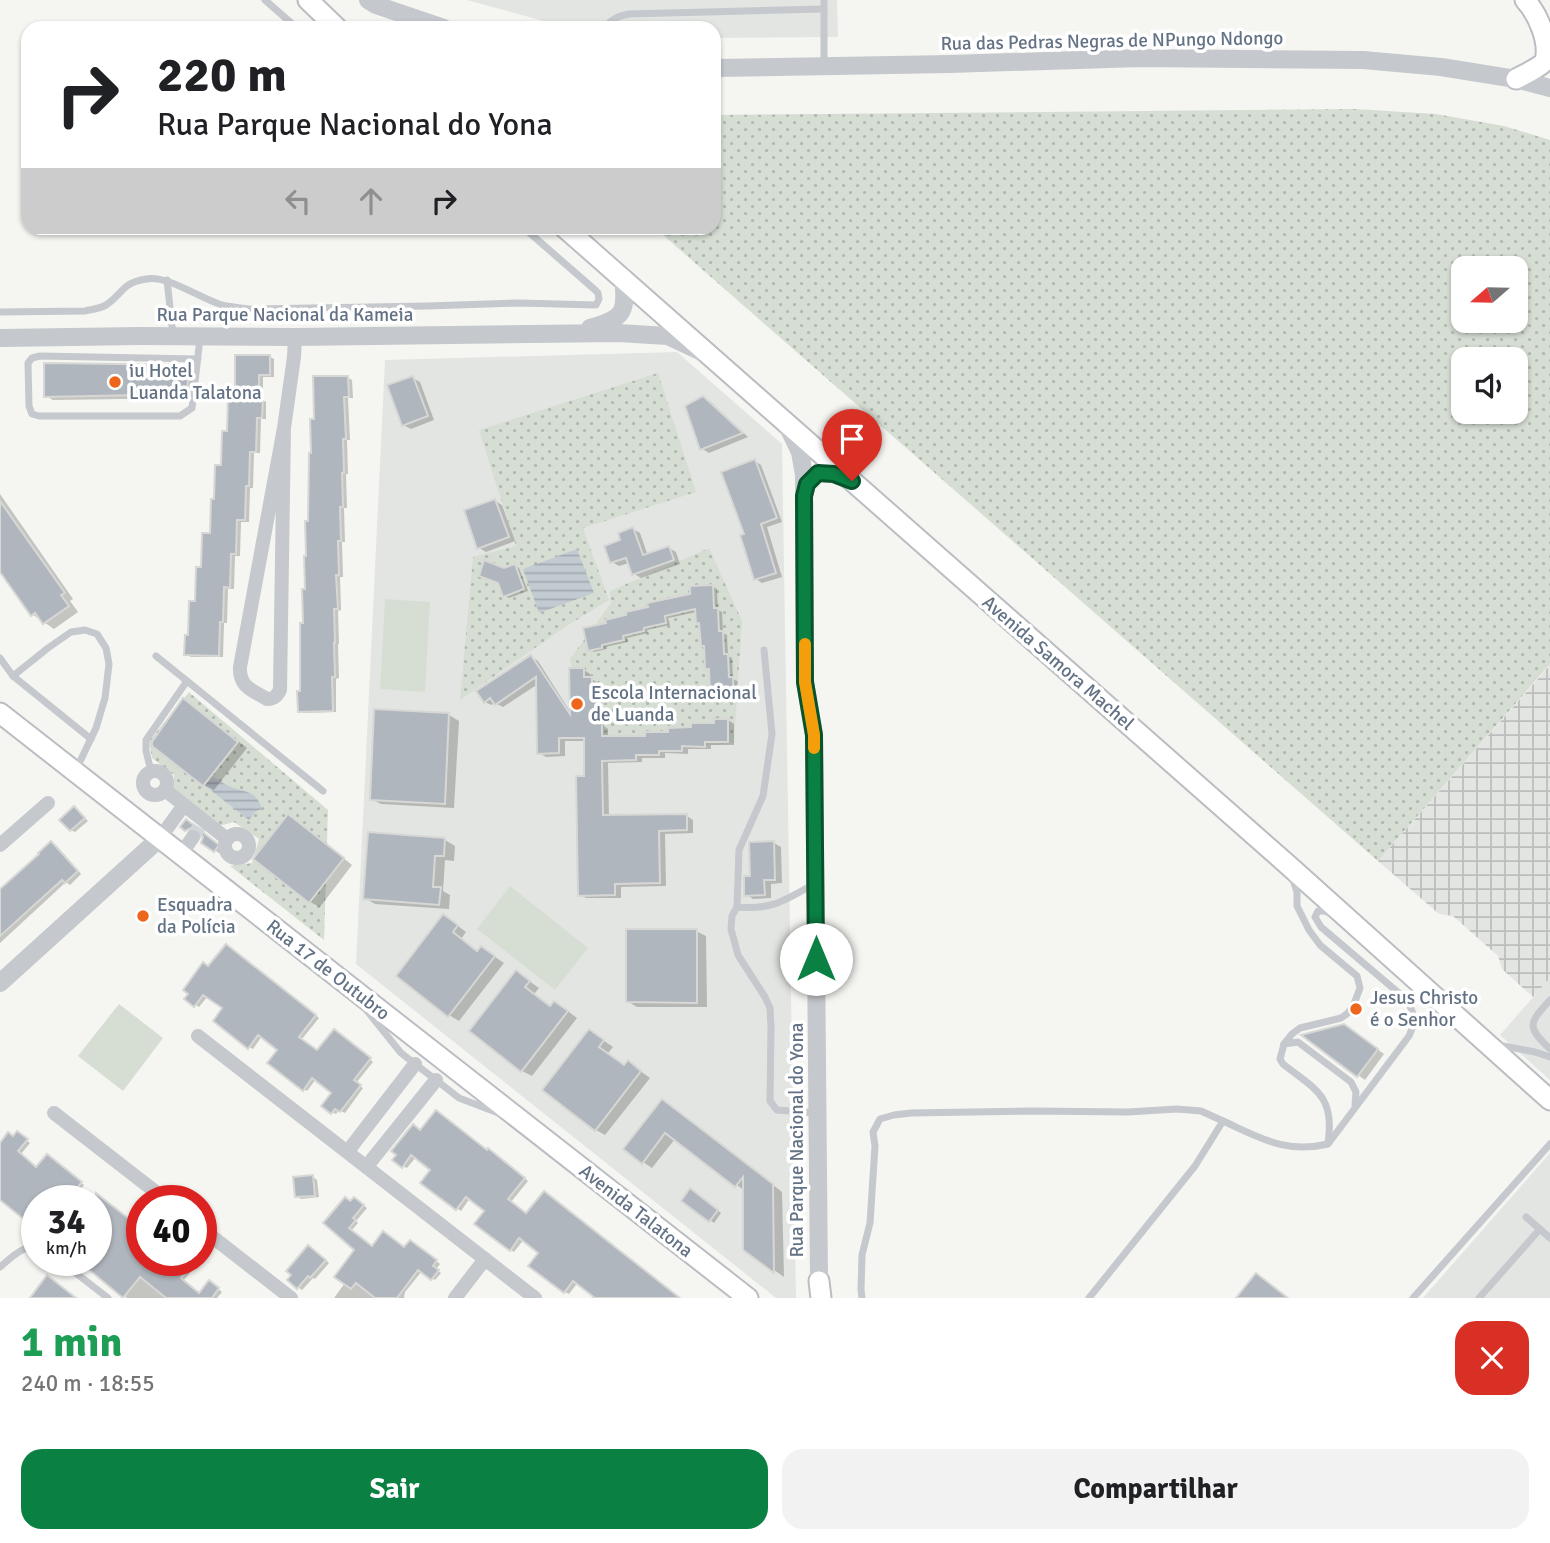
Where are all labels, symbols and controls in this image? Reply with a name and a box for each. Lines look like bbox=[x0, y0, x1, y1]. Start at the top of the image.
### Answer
street label: Rua das Pedras Negras de NPungo Ndongo bbox=[940, 26, 1284, 56]
text: 220 m bbox=[157, 45, 287, 105]
icon: right bbox=[42, 49, 133, 140]
text: Rua Parque Nacional do Yona bbox=[157, 105, 553, 144]
icon: left bbox=[279, 182, 317, 220]
icon: ahead bbox=[352, 182, 390, 220]
icon: right bbox=[425, 182, 463, 220]
north arrow bbox=[1451, 256, 1528, 332]
map controls bbox=[1451, 256, 1528, 424]
street label: Rua Parque Nacional da Kameia bbox=[157, 303, 413, 327]
button: sound bbox=[1451, 347, 1528, 424]
place label: iu Hotel Luanda Talatona bbox=[129, 359, 262, 405]
marker: iu Hotel Luanda Talatona bbox=[107, 374, 123, 390]
pin bbox=[822, 409, 882, 481]
icon: arrive bbox=[833, 420, 871, 458]
street label: Avenida Samora Machel bbox=[977, 590, 1139, 736]
place label: Escola Internacional de Luanda bbox=[591, 681, 757, 727]
marker: Escola Internacional de Luanda bbox=[569, 696, 585, 712]
place label: Esquadra da Polícia bbox=[157, 893, 236, 939]
marker: Esquadra da Polícia bbox=[135, 908, 151, 924]
street label: Rua 17 de Outubro bbox=[261, 914, 395, 1026]
position arrow bbox=[779, 922, 853, 996]
place label: Jesus Christo é o Senhor bbox=[1370, 986, 1478, 1032]
marker: Jesus Christo é o Senhor bbox=[1348, 1001, 1364, 1017]
street label: Rua Parque Nacional do Yona bbox=[785, 1023, 809, 1257]
street label: Avenida Talatona bbox=[574, 1159, 698, 1263]
speed limit sign: 40 bbox=[126, 1185, 217, 1276]
text: 34 bbox=[48, 1200, 85, 1243]
text: km/h bbox=[46, 1237, 87, 1259]
text: 1 min bbox=[21, 1317, 122, 1368]
button: close bbox=[1455, 1321, 1529, 1395]
text: 240 m · 18:55 bbox=[21, 1369, 155, 1398]
button: Sair bbox=[21, 1449, 768, 1529]
button: Compartilhar bbox=[782, 1449, 1529, 1529]

